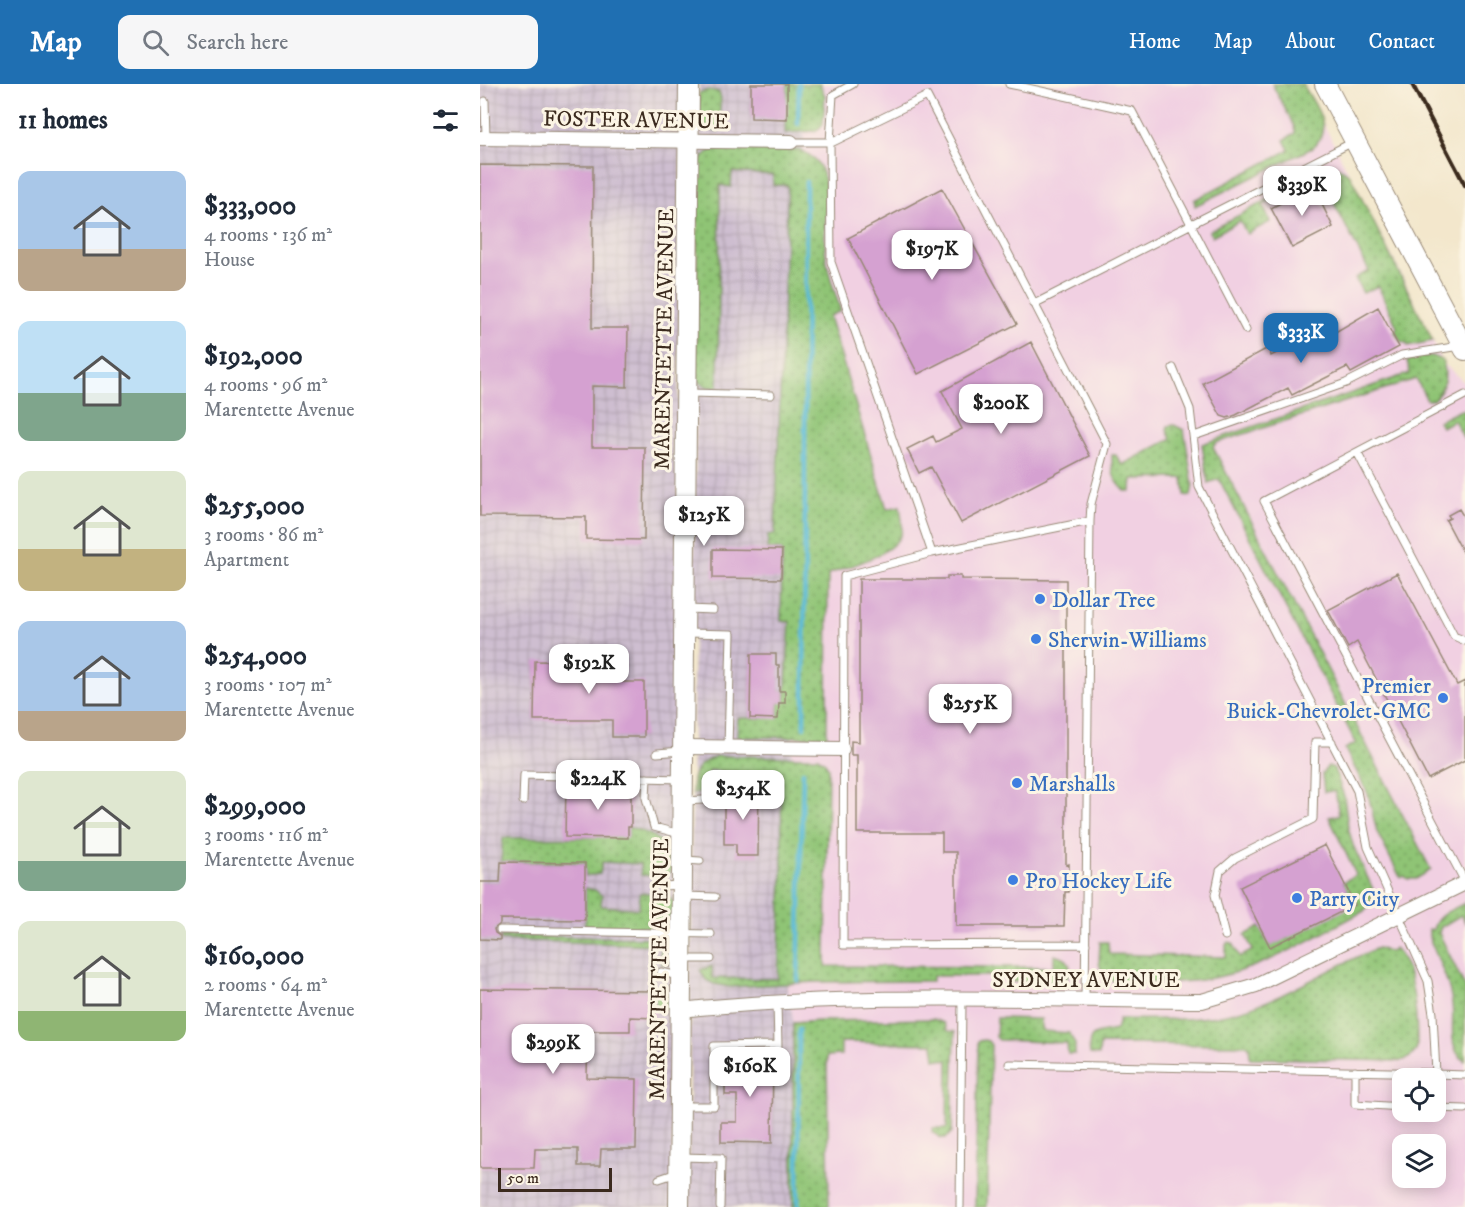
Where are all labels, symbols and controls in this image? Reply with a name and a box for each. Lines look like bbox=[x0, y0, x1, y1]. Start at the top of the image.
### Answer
search box bbox=[118, 15, 538, 69]
text: Map bbox=[30, 25, 82, 60]
icon: search bbox=[139, 26, 172, 59]
text: Search here bbox=[187, 29, 288, 56]
text: Home bbox=[1129, 29, 1181, 55]
text: Map bbox=[1214, 29, 1252, 55]
text: About bbox=[1285, 29, 1336, 55]
text: Contact bbox=[1369, 29, 1435, 55]
text: 11 homes bbox=[18, 104, 108, 137]
icon: filters bbox=[429, 104, 462, 137]
street label: FOSTER AVENUE bbox=[543, 105, 729, 136]
pin: $339K bbox=[1260, 166, 1344, 217]
text: $339K bbox=[1277, 173, 1327, 198]
text: $333,000 bbox=[204, 190, 296, 223]
icon: home bbox=[66, 195, 138, 267]
street label: MARENTETTE AVENUE bbox=[649, 208, 680, 470]
text: 4 rooms · 136 m² bbox=[204, 223, 332, 248]
pin: $197K bbox=[890, 230, 974, 281]
text: $197K bbox=[906, 237, 958, 262]
text: House bbox=[204, 248, 255, 273]
pin: $333K bbox=[1259, 313, 1343, 364]
text: $333K bbox=[1277, 320, 1325, 345]
text: $192,000 bbox=[204, 340, 303, 373]
icon: home bbox=[66, 345, 138, 417]
text: 4 rooms · 96 m² bbox=[204, 373, 327, 398]
pin: $200K bbox=[959, 384, 1043, 435]
text: $200K bbox=[973, 391, 1029, 416]
text: Marentette Avenue bbox=[204, 398, 355, 423]
text: $255,000 bbox=[204, 490, 305, 523]
icon: home bbox=[66, 495, 138, 567]
pin: $125K bbox=[662, 496, 746, 547]
text: $125K bbox=[678, 503, 730, 528]
text: 3 rooms · 86 m² bbox=[204, 523, 323, 548]
text: Apartment bbox=[204, 548, 289, 573]
place label: Dollar Tree bbox=[1052, 587, 1155, 614]
marker: Dollar Tree bbox=[1033, 592, 1047, 606]
place label: Sherwin-Williams bbox=[1048, 627, 1207, 654]
marker: Sherwin-Williams bbox=[1029, 632, 1043, 646]
text: $254,000 bbox=[204, 640, 307, 673]
pin: $192K bbox=[547, 644, 631, 695]
icon: home bbox=[66, 645, 138, 717]
text: $192K bbox=[563, 651, 615, 676]
text: 3 rooms · 107 m² bbox=[204, 673, 332, 698]
place label: Premier Buick-Chevrolet-GMC bbox=[1226, 673, 1432, 725]
pin: $255K bbox=[928, 684, 1012, 735]
text: $255K bbox=[943, 691, 997, 716]
marker: Premier Buick-Chevrolet-GMC bbox=[1436, 691, 1450, 705]
text: Marentette Avenue bbox=[204, 698, 355, 723]
pin: $224K bbox=[556, 760, 640, 811]
text: $224K bbox=[570, 767, 626, 792]
pin: $254K bbox=[701, 770, 785, 821]
place label: Marshalls bbox=[1029, 771, 1115, 798]
marker: Marshalls bbox=[1010, 776, 1024, 790]
text: $254K bbox=[715, 777, 771, 802]
text: $299,000 bbox=[204, 790, 306, 823]
icon: home bbox=[66, 795, 138, 867]
text: 3 rooms · 116 m² bbox=[204, 823, 328, 848]
street label: MARENTETTE AVENUE bbox=[644, 838, 675, 1100]
text: Marentette Avenue bbox=[204, 848, 355, 873]
place label: Pro Hockey Life bbox=[1025, 868, 1172, 895]
marker: Pro Hockey Life bbox=[1006, 873, 1020, 887]
place label: Party City bbox=[1309, 886, 1400, 913]
marker: Party City bbox=[1290, 891, 1304, 905]
text: $160,000 bbox=[204, 940, 304, 973]
icon: home bbox=[66, 945, 138, 1017]
street label: SYDNEY AVENUE bbox=[992, 967, 1180, 994]
text: 2 rooms · 64 m² bbox=[204, 973, 327, 998]
text: Marentette Avenue bbox=[204, 998, 355, 1023]
pin: $299K bbox=[511, 1024, 595, 1075]
text: $299K bbox=[526, 1031, 580, 1056]
pin: $160K bbox=[708, 1047, 792, 1098]
text: $160K bbox=[723, 1054, 777, 1079]
map controls bbox=[1392, 1068, 1446, 1188]
button: locate bbox=[1392, 1068, 1446, 1122]
button: layers bbox=[1392, 1134, 1446, 1188]
scale bar bbox=[498, 1165, 612, 1192]
text: 50 m bbox=[507, 1168, 539, 1188]

